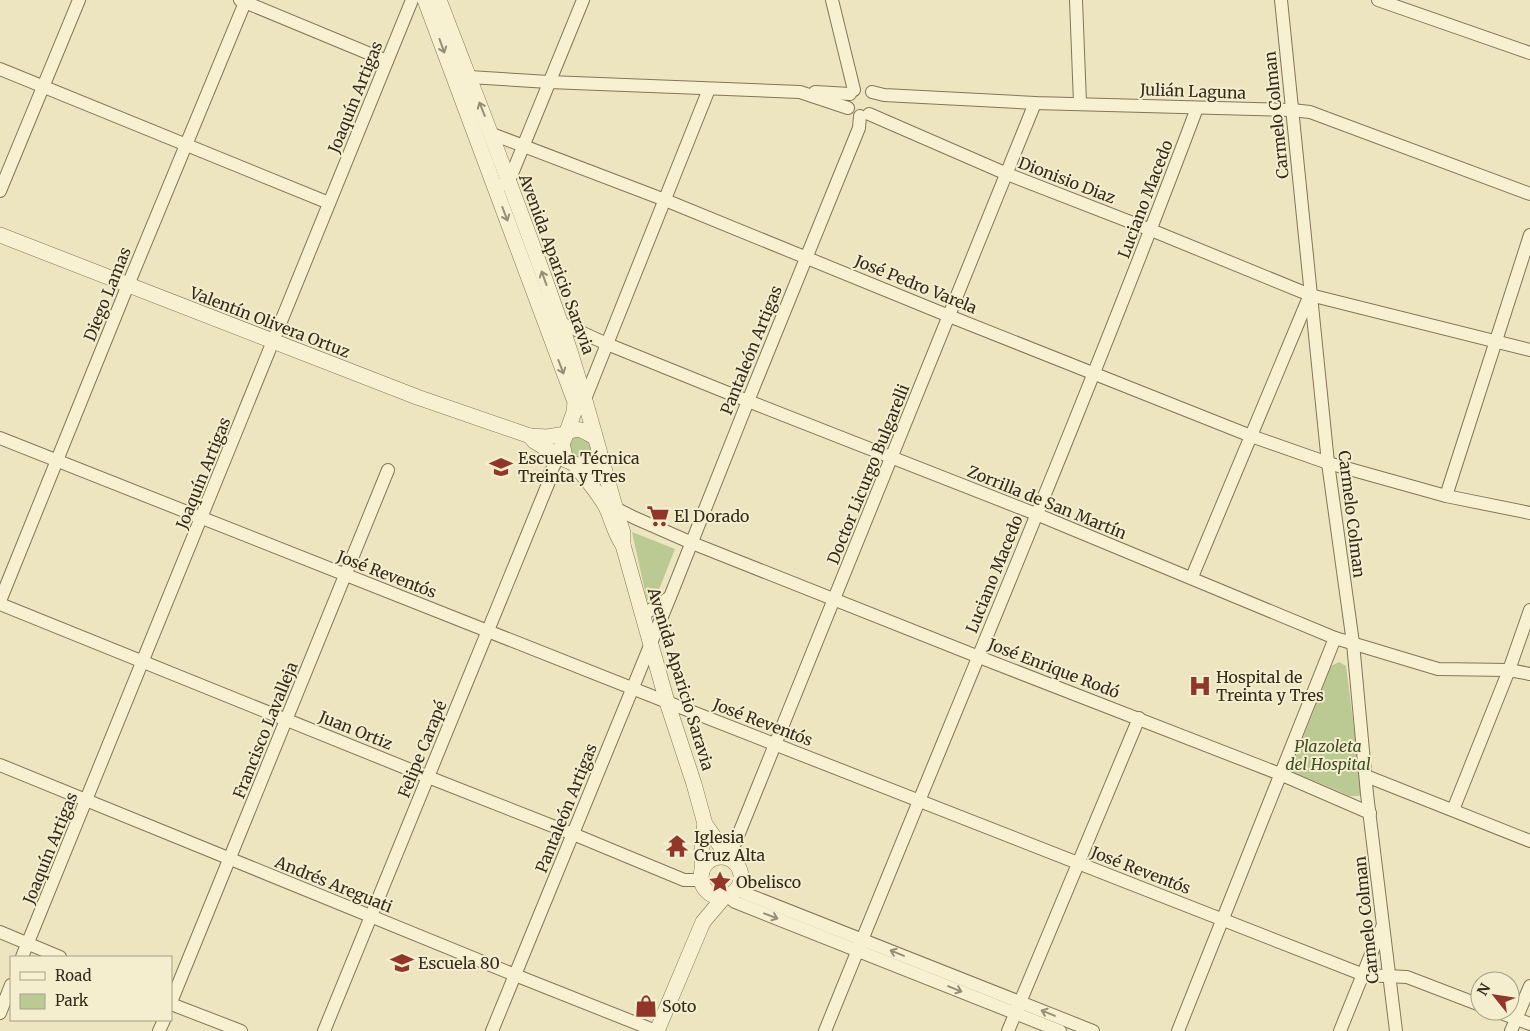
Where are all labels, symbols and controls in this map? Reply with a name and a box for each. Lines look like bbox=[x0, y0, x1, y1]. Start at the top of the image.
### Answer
one-way arrow bbox=[438, 37, 447, 53]
street label: Joaquín Artigas bbox=[323, 38, 387, 157]
street label: Carmelo Colman bbox=[1259, 50, 1293, 180]
street label: Julián Laguna bbox=[1139, 79, 1247, 103]
one-way arrow bbox=[476, 102, 486, 117]
street label: Luciano Macedo bbox=[1113, 137, 1177, 261]
street label: Dionisio Diaz bbox=[1016, 152, 1119, 208]
street label: Avenida Aparicio Saravia bbox=[515, 170, 599, 357]
one-way arrow bbox=[501, 206, 510, 222]
street label: Diego Lamas bbox=[79, 244, 135, 344]
street label: José Pedro Varela bbox=[851, 250, 980, 318]
one-way arrow bbox=[539, 270, 548, 286]
street label: Valentín Olivera Ortuz bbox=[186, 282, 353, 362]
street label: Pantaleón Artigas bbox=[716, 282, 786, 417]
one-way arrow bbox=[557, 359, 566, 374]
street label: Doctor Licurgo Bulgarelli bbox=[823, 381, 913, 567]
street label: Joaquín Artigas bbox=[171, 414, 235, 533]
place label: Escuela Técnica Treinta y Tres bbox=[518, 448, 640, 486]
street label: Carmelo Colman bbox=[1334, 449, 1370, 579]
school or university icon: Escuela Técnica Treinta y Tres bbox=[488, 454, 514, 480]
street label: Zorrilla de San Martín bbox=[964, 461, 1130, 543]
supermarket icon: El Dorado bbox=[645, 503, 671, 529]
place label: El Dorado bbox=[674, 506, 749, 526]
street label: Luciano Macedo bbox=[961, 512, 1027, 636]
street label: José Reventós bbox=[333, 545, 440, 602]
street label: Avenida Aparicio Saravia bbox=[643, 584, 719, 773]
street label: José Enrique Rodó bbox=[984, 633, 1123, 702]
street label: Francisco Lavalleja bbox=[228, 658, 302, 801]
place label: Hospital de Treinta y Tres bbox=[1216, 667, 1324, 705]
hospital icon: Hospital de Treinta y Tres bbox=[1187, 673, 1213, 699]
street label: José Reventós bbox=[709, 693, 816, 750]
street label: Felipe Carapé bbox=[393, 697, 451, 801]
street label: Juan Ortiz bbox=[315, 706, 396, 754]
park label: Plazoleta del Hospital bbox=[1285, 736, 1371, 774]
street label: Pantaleón Artigas bbox=[531, 740, 601, 875]
street label: Joaquín Artigas bbox=[18, 789, 82, 908]
place label: Iglesia Cruz Alta bbox=[694, 827, 766, 865]
temple icon: Iglesia Cruz Alta bbox=[664, 833, 690, 859]
street label: José Reventós bbox=[1087, 841, 1194, 898]
street label: Andrés Areguati bbox=[271, 851, 396, 917]
street label: Carmelo Colman bbox=[1349, 855, 1383, 985]
place icon: Obelisco bbox=[707, 869, 733, 895]
place label: Obelisco bbox=[736, 872, 801, 892]
one-way arrow bbox=[763, 912, 778, 921]
one-way arrow bbox=[890, 948, 905, 957]
school or university icon: Escuela 80 bbox=[389, 950, 415, 976]
place label: Escuela 80 bbox=[418, 953, 500, 973]
legend bbox=[10, 956, 172, 1021]
text: Road bbox=[55, 966, 91, 985]
north arrow bbox=[1470, 971, 1520, 1021]
text: N bbox=[1473, 980, 1494, 999]
one-way arrow bbox=[947, 985, 962, 994]
text: Park bbox=[55, 991, 89, 1010]
shop icon: Soto bbox=[633, 993, 659, 1019]
place label: Soto bbox=[662, 996, 696, 1016]
one-way arrow bbox=[1041, 1008, 1056, 1017]

